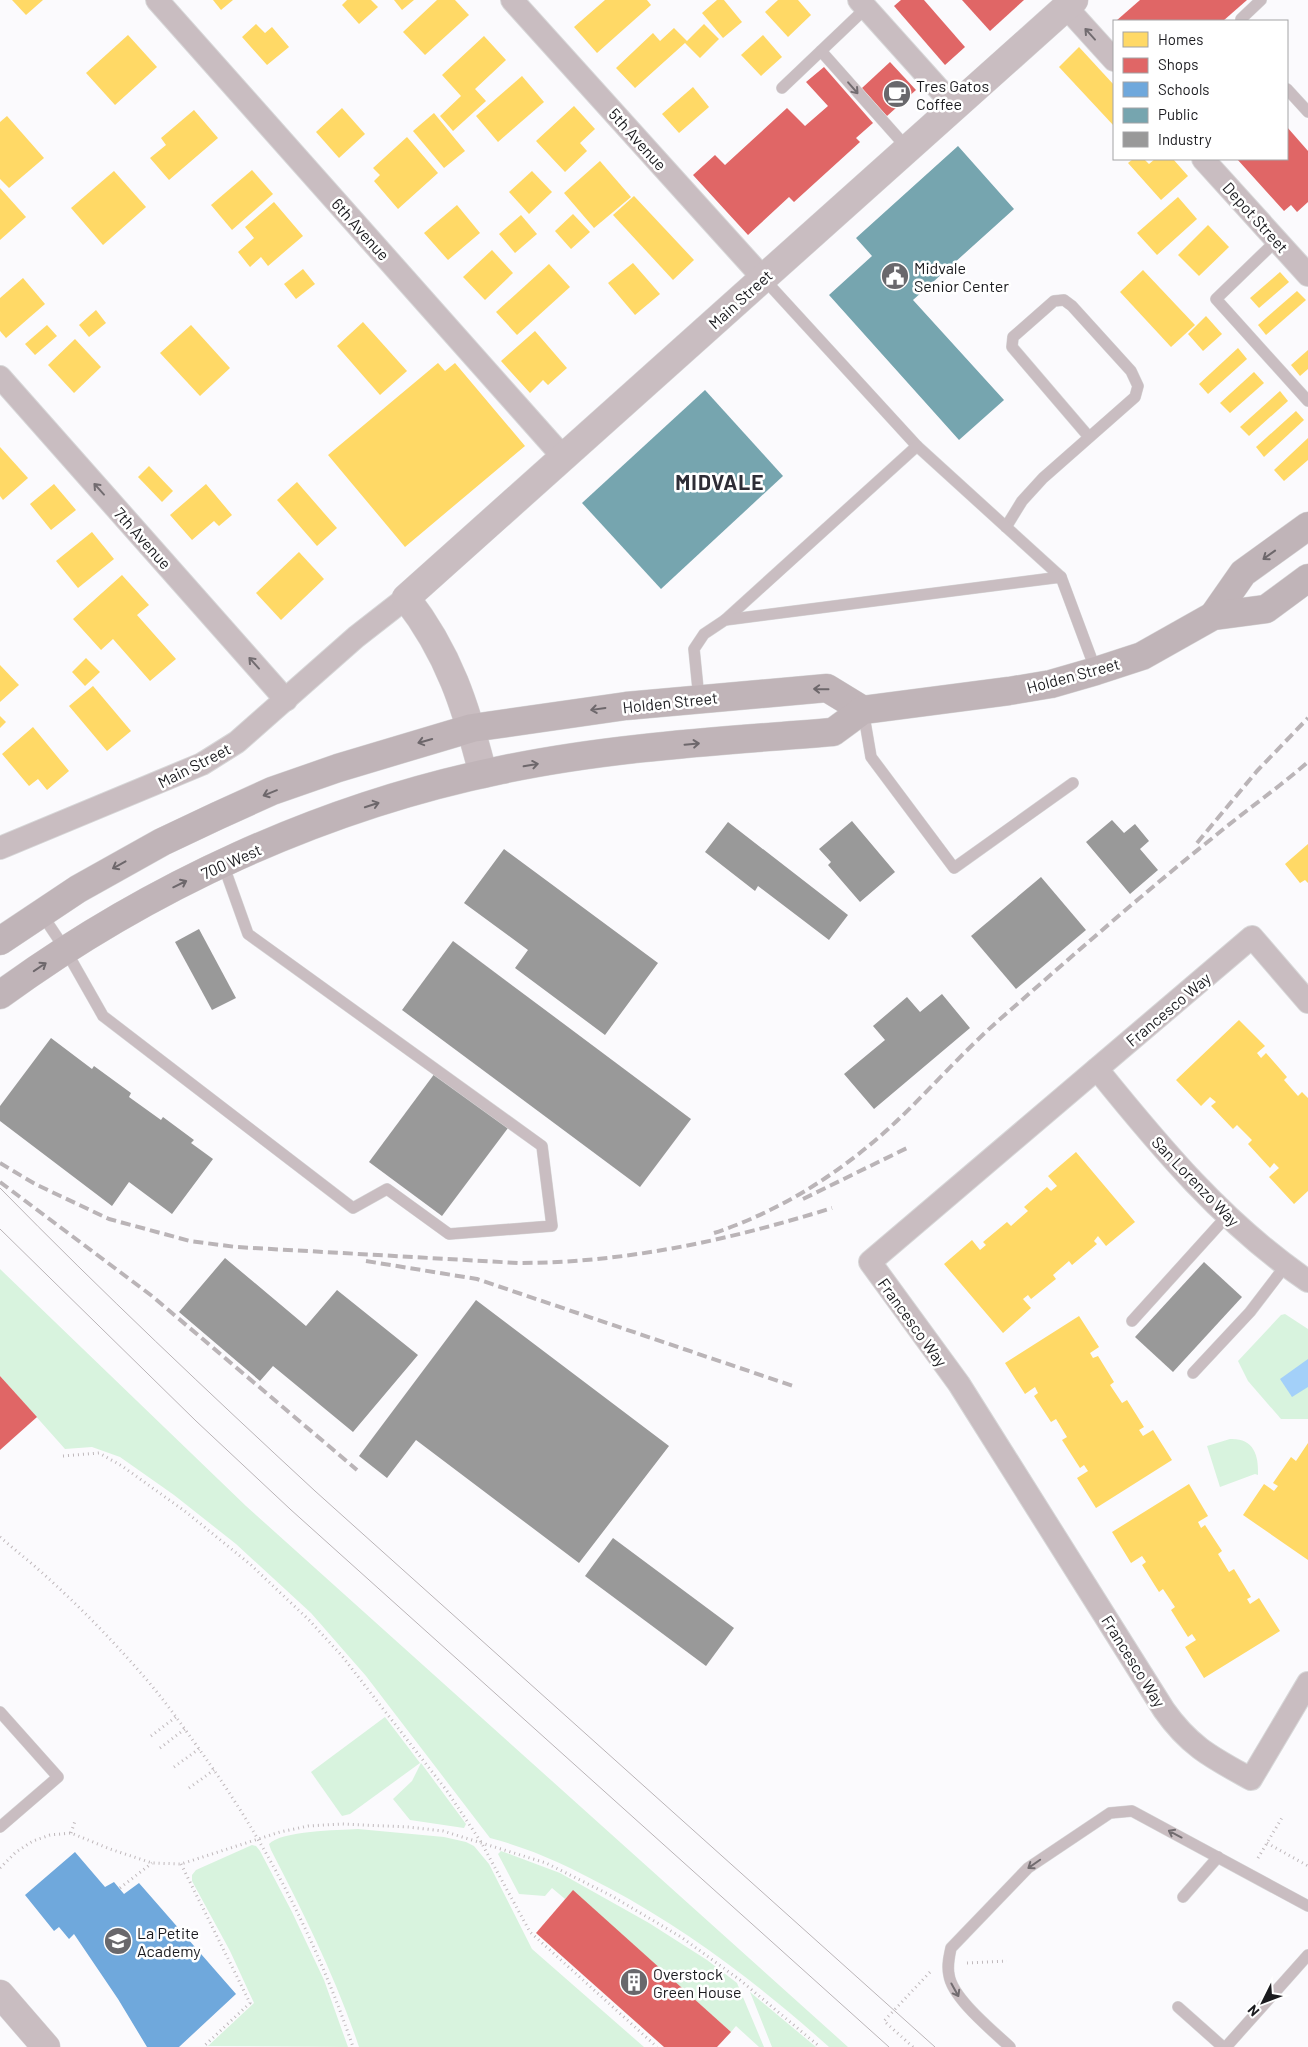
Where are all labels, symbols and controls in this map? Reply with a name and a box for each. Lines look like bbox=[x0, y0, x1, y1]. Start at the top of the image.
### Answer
legend bbox=[1113, 20, 1288, 160]
one-way arrow bbox=[1084, 27, 1096, 40]
text: Homes bbox=[1158, 30, 1203, 48]
text: Shops bbox=[1158, 55, 1198, 73]
place label: Tres Gatos Coffee bbox=[916, 76, 989, 113]
cafe icon: Tres Gatos Coffee bbox=[882, 79, 912, 109]
text: Schools bbox=[1158, 80, 1210, 98]
one-way arrow bbox=[847, 81, 859, 94]
street label: 5th Avenue bbox=[605, 104, 671, 174]
text: Public bbox=[1158, 105, 1198, 123]
text: Industry bbox=[1158, 130, 1212, 148]
street label: Depot Street bbox=[1219, 178, 1293, 256]
street label: 6th Avenue bbox=[328, 194, 394, 264]
place label: Midvale Senior Center bbox=[914, 258, 1009, 295]
public building icon: Midvale Senior Center bbox=[880, 261, 910, 291]
street label: Main Street bbox=[704, 265, 776, 333]
district label: MIDVALE bbox=[675, 469, 765, 494]
one-way arrow bbox=[94, 483, 105, 496]
street label: 7th Avenue bbox=[110, 503, 176, 573]
one-way arrow bbox=[1262, 550, 1276, 560]
street label: Holden Street bbox=[1024, 653, 1122, 697]
one-way arrow bbox=[248, 657, 259, 670]
one-way arrow bbox=[813, 684, 829, 694]
street label: Holden Street bbox=[621, 688, 719, 716]
one-way arrow bbox=[591, 705, 607, 715]
one-way arrow bbox=[417, 737, 433, 747]
street label: Main Street bbox=[154, 739, 234, 791]
one-way arrow bbox=[684, 739, 700, 749]
one-way arrow bbox=[523, 759, 539, 769]
one-way arrow bbox=[263, 789, 278, 798]
one-way arrow bbox=[364, 800, 379, 809]
street label: 700 West bbox=[198, 839, 264, 883]
one-way arrow bbox=[112, 861, 127, 871]
one-way arrow bbox=[172, 879, 187, 889]
one-way arrow bbox=[32, 962, 46, 972]
street label: Francesco Way bbox=[1122, 968, 1215, 1050]
street label: San Lorenzo Way bbox=[1148, 1132, 1244, 1230]
street label: Francesco Way bbox=[875, 1274, 952, 1370]
street label: Francesco Way bbox=[1098, 1612, 1170, 1711]
one-way arrow bbox=[1168, 1829, 1183, 1839]
one-way arrow bbox=[1027, 1859, 1041, 1869]
place label: La Petite Academy bbox=[137, 1923, 201, 1960]
school or university icon: La Petite Academy bbox=[103, 1926, 133, 1956]
place label: Overstock Green House bbox=[653, 1964, 741, 2001]
building icon: Overstock Green House bbox=[619, 1967, 649, 1997]
north arrow bbox=[1238, 1977, 1288, 2027]
one-way arrow bbox=[950, 1982, 960, 1997]
text: N bbox=[1244, 2002, 1262, 2020]

